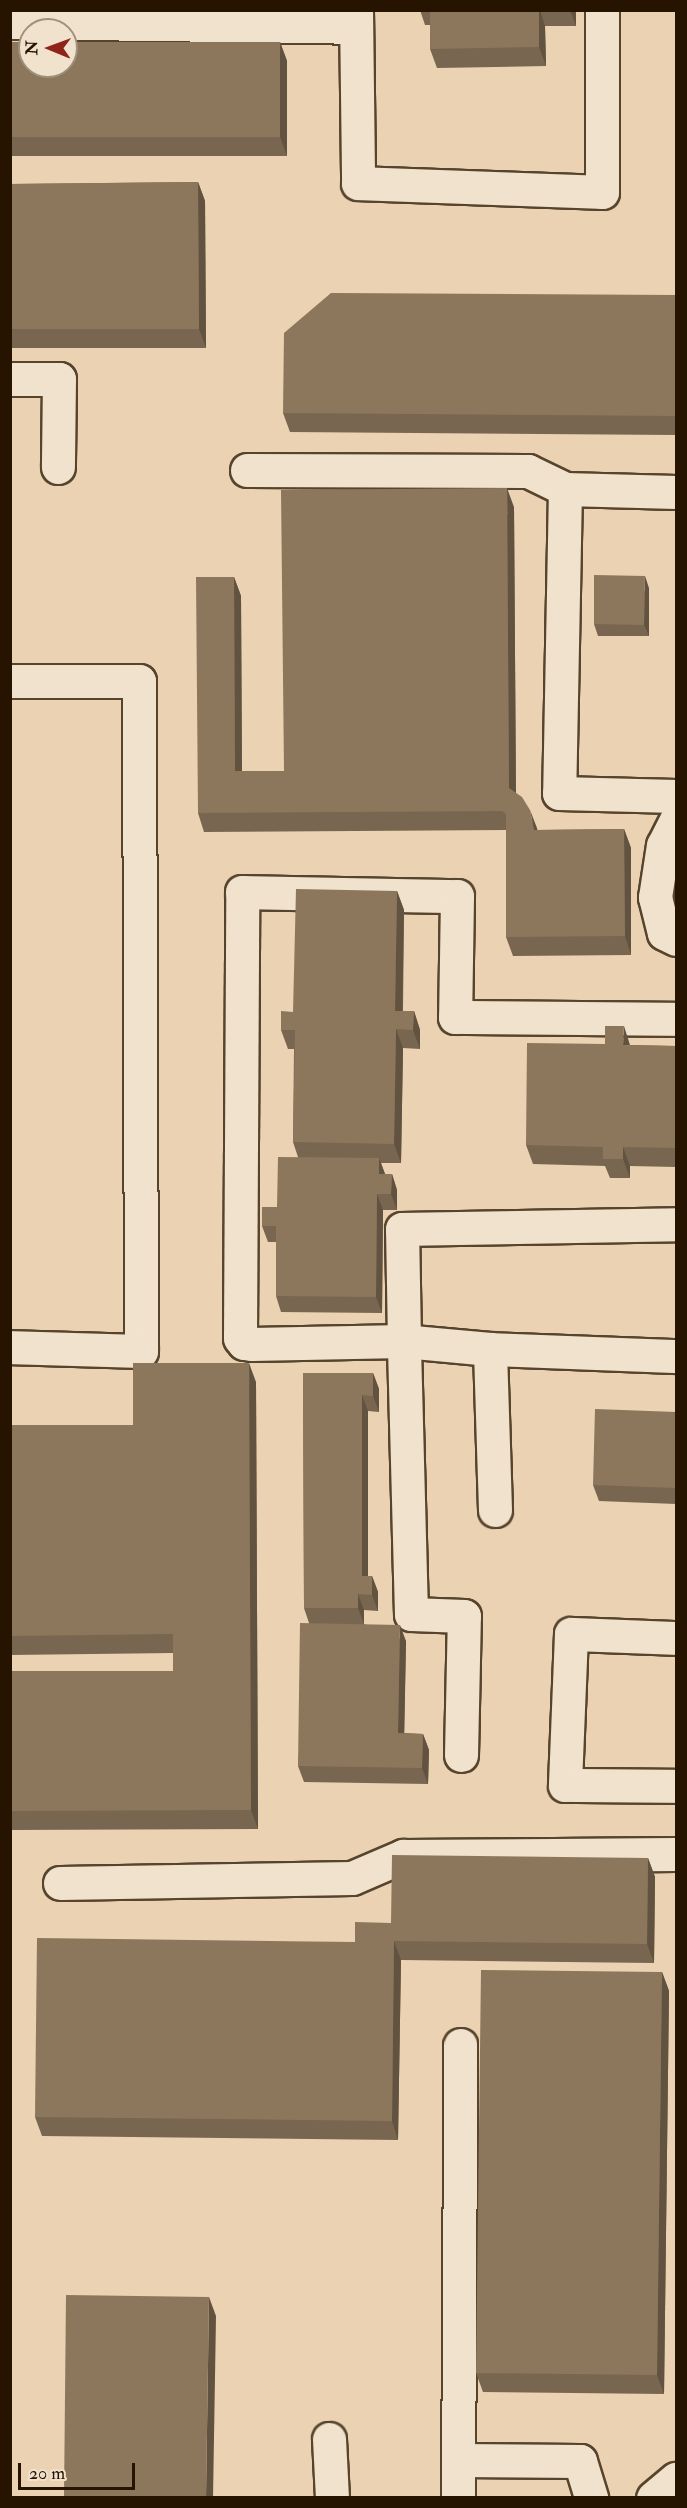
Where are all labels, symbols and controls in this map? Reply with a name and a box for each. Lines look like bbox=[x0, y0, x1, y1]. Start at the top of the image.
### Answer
north arrow bbox=[18, 18, 78, 78]
text: N bbox=[22, 40, 42, 55]
scale bar bbox=[21, 2451, 138, 2489]
text: 20 m bbox=[29, 2462, 65, 2485]

